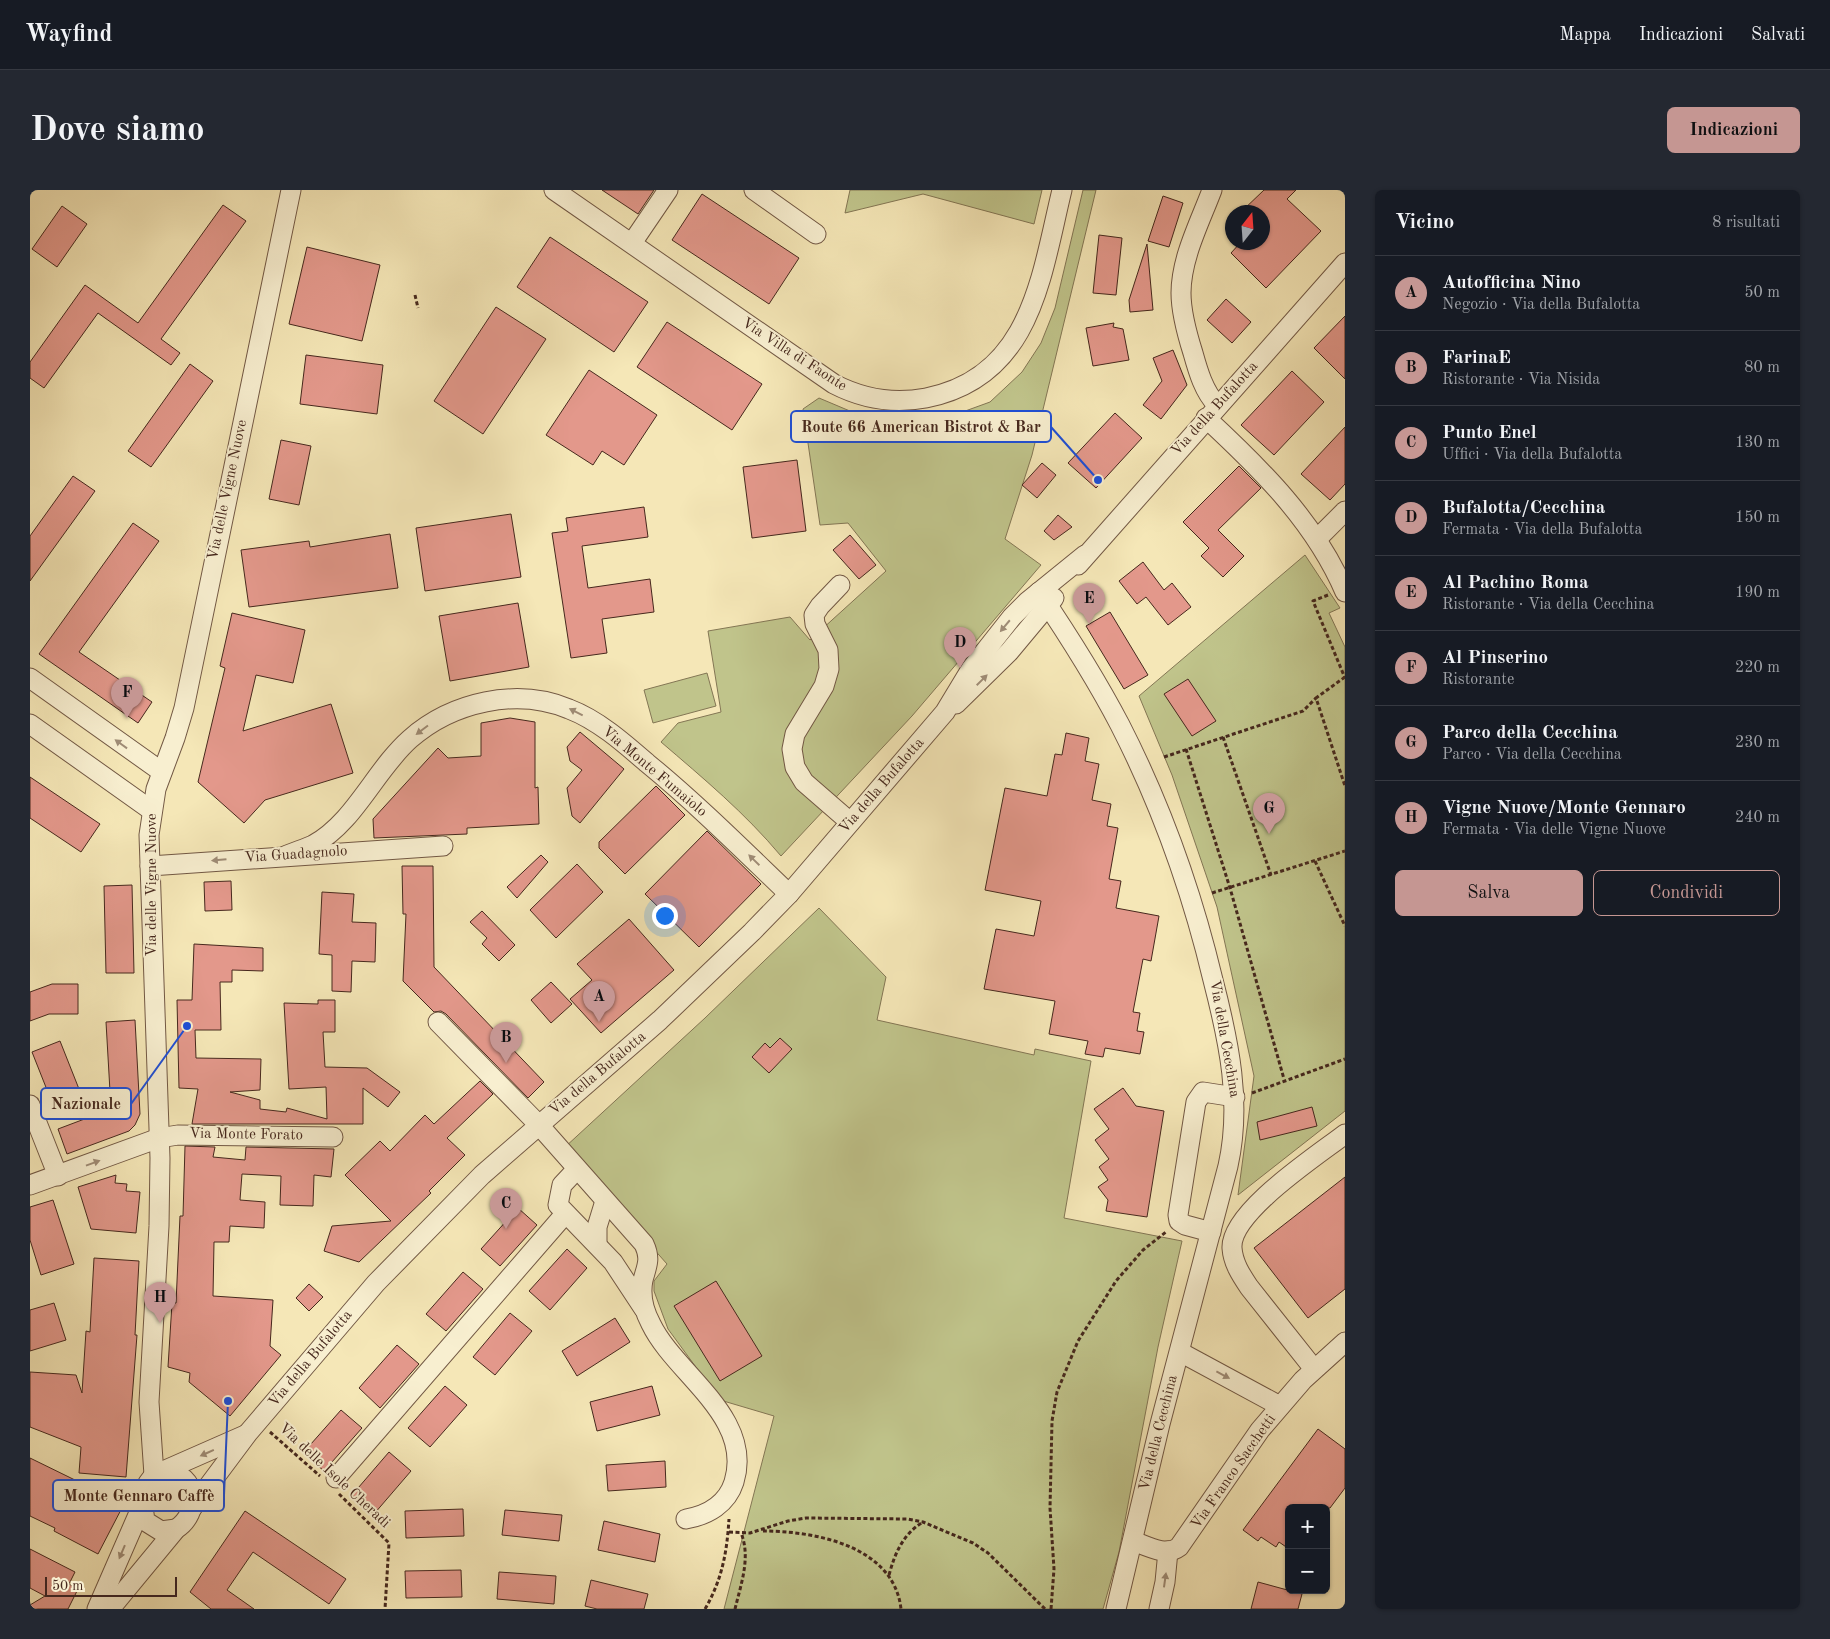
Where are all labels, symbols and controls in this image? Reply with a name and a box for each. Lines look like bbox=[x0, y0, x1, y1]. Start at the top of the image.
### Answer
text: Wayfind bbox=[25, 23, 112, 47]
text: Mappa bbox=[1559, 26, 1611, 44]
text: Indicazioni bbox=[1639, 26, 1723, 44]
text: Salvati bbox=[1751, 26, 1805, 44]
button: Indicazioni bbox=[1667, 107, 1800, 153]
text: Dove siamo bbox=[30, 113, 205, 148]
north arrow bbox=[1225, 205, 1270, 250]
text: Vicino bbox=[1395, 212, 1454, 233]
text: 8 risultati bbox=[1712, 215, 1780, 231]
text: Autofficina Nino bbox=[1442, 274, 1581, 293]
text: A bbox=[1405, 285, 1417, 301]
text: 50 m bbox=[1744, 285, 1780, 301]
text: Negozio · Via della Bufalotta bbox=[1442, 297, 1640, 313]
street label: Via Villa di Faonte bbox=[739, 316, 849, 394]
text: FarinaE bbox=[1442, 349, 1511, 368]
street label: Via della Bufalotta bbox=[1169, 359, 1261, 459]
text: B bbox=[1405, 360, 1417, 376]
text: 80 m bbox=[1744, 360, 1780, 376]
text: Ristorante · Via Nisida bbox=[1442, 372, 1600, 388]
callout: Route 66 American Bistrot & Bar bbox=[791, 411, 1051, 442]
street label: Via delle Vigne Nuove bbox=[206, 418, 250, 562]
text: Route 66 American Bistrot & Bar bbox=[801, 420, 1041, 436]
text: Punto Enel bbox=[1442, 424, 1537, 443]
text: C bbox=[1406, 435, 1416, 451]
text: 130 m bbox=[1735, 435, 1780, 451]
text: Uffici · Via della Bufalotta bbox=[1442, 447, 1622, 463]
text: Bufalotta/Cecchina bbox=[1442, 499, 1605, 518]
text: D bbox=[1405, 510, 1417, 526]
text: 150 m bbox=[1735, 510, 1780, 526]
text: Fermata · Via della Bufalotta bbox=[1442, 522, 1642, 538]
text: Al Pachino Roma bbox=[1442, 574, 1589, 593]
pin: E bbox=[1073, 583, 1105, 624]
text: E bbox=[1405, 585, 1417, 601]
text: 190 m bbox=[1735, 585, 1780, 601]
text: Ristorante · Via della Cecchina bbox=[1442, 597, 1654, 613]
one-way arrow bbox=[999, 619, 1010, 632]
pin: D bbox=[944, 627, 976, 668]
text: Al Pinserino bbox=[1442, 649, 1548, 668]
text: F bbox=[1406, 660, 1416, 676]
text: 220 m bbox=[1735, 660, 1780, 676]
text: Ristorante bbox=[1442, 672, 1514, 688]
one-way arrow bbox=[976, 674, 988, 686]
pin: F bbox=[111, 677, 143, 718]
one-way arrow bbox=[568, 708, 583, 716]
street label: Via Monte Fumaiolo bbox=[599, 724, 709, 820]
text: Parco della Cecchina bbox=[1442, 724, 1618, 743]
one-way arrow bbox=[415, 725, 429, 735]
street label: Via della Bufalotta bbox=[837, 735, 928, 837]
text: G bbox=[1405, 735, 1417, 751]
text: 230 m bbox=[1735, 735, 1780, 751]
one-way arrow bbox=[114, 739, 128, 749]
text: Parco · Via della Cecchina bbox=[1442, 747, 1622, 763]
pin: G bbox=[1253, 793, 1285, 834]
text: Vigne Nuove/Monte Gennaro bbox=[1442, 799, 1686, 818]
text: H bbox=[1404, 810, 1418, 826]
text: 240 m bbox=[1735, 810, 1780, 826]
street label: Via delle Vigne Nuove bbox=[145, 813, 160, 957]
text: Fermata · Via delle Vigne Nuove bbox=[1442, 822, 1666, 838]
street label: Via Guadagnolo bbox=[244, 844, 348, 866]
one-way arrow bbox=[748, 854, 760, 866]
one-way arrow bbox=[210, 857, 226, 865]
button: Salva bbox=[1395, 870, 1583, 916]
button: Condividi bbox=[1593, 870, 1780, 916]
your location bbox=[652, 903, 678, 929]
street label: Via della Cecchina bbox=[1206, 979, 1242, 1099]
pin: A bbox=[583, 981, 615, 1022]
pin: B bbox=[490, 1022, 522, 1063]
street label: Via della Bufalotta bbox=[547, 1029, 650, 1119]
callout: Nazionale bbox=[41, 1088, 131, 1119]
text: Nazionale bbox=[51, 1097, 121, 1113]
street label: Via Monte Forato bbox=[189, 1127, 303, 1143]
one-way arrow bbox=[85, 1159, 100, 1166]
pin: C bbox=[490, 1188, 522, 1229]
pin: H bbox=[144, 1282, 176, 1323]
street label: Via della Bufalotta bbox=[266, 1307, 356, 1410]
one-way arrow bbox=[1216, 1371, 1230, 1379]
street label: Via della Cecchina bbox=[1137, 1373, 1181, 1492]
street label: Via Franco Sacchetti bbox=[1189, 1412, 1279, 1532]
street label: Via delle Isole Cheradi bbox=[275, 1421, 393, 1531]
one-way arrow bbox=[200, 1450, 214, 1458]
callout: Monte Gennaro Caffè bbox=[53, 1480, 224, 1511]
text: Monte Gennaro Caffè bbox=[64, 1489, 214, 1505]
map controls bbox=[1285, 1504, 1330, 1594]
button: + bbox=[1285, 1504, 1330, 1549]
one-way arrow bbox=[117, 1545, 125, 1559]
button: − bbox=[1285, 1549, 1330, 1594]
one-way arrow bbox=[1161, 1572, 1169, 1588]
scale bar bbox=[45, 1574, 178, 1597]
text: 50 m bbox=[52, 1579, 83, 1593]

